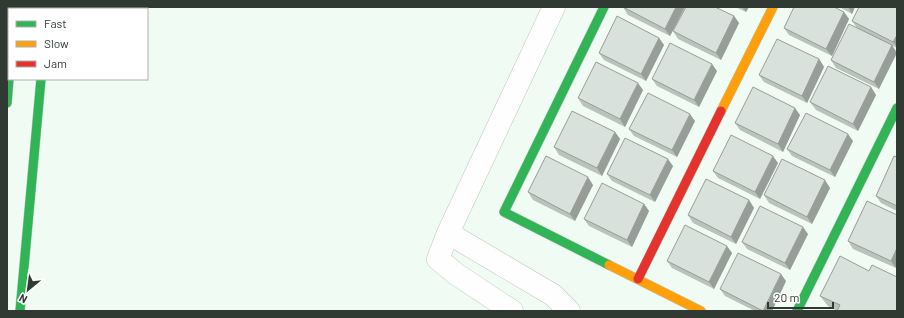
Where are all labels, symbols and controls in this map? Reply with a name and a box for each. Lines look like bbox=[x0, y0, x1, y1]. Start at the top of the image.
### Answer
legend bbox=[8, 8, 148, 80]
text: Fast bbox=[44, 16, 67, 30]
text: Slow bbox=[44, 36, 69, 50]
text: Jam bbox=[44, 56, 67, 70]
north arrow bbox=[8, 270, 48, 310]
scale bar bbox=[768, 284, 833, 310]
text: 20 m bbox=[774, 290, 800, 304]
text: N bbox=[17, 292, 29, 307]

